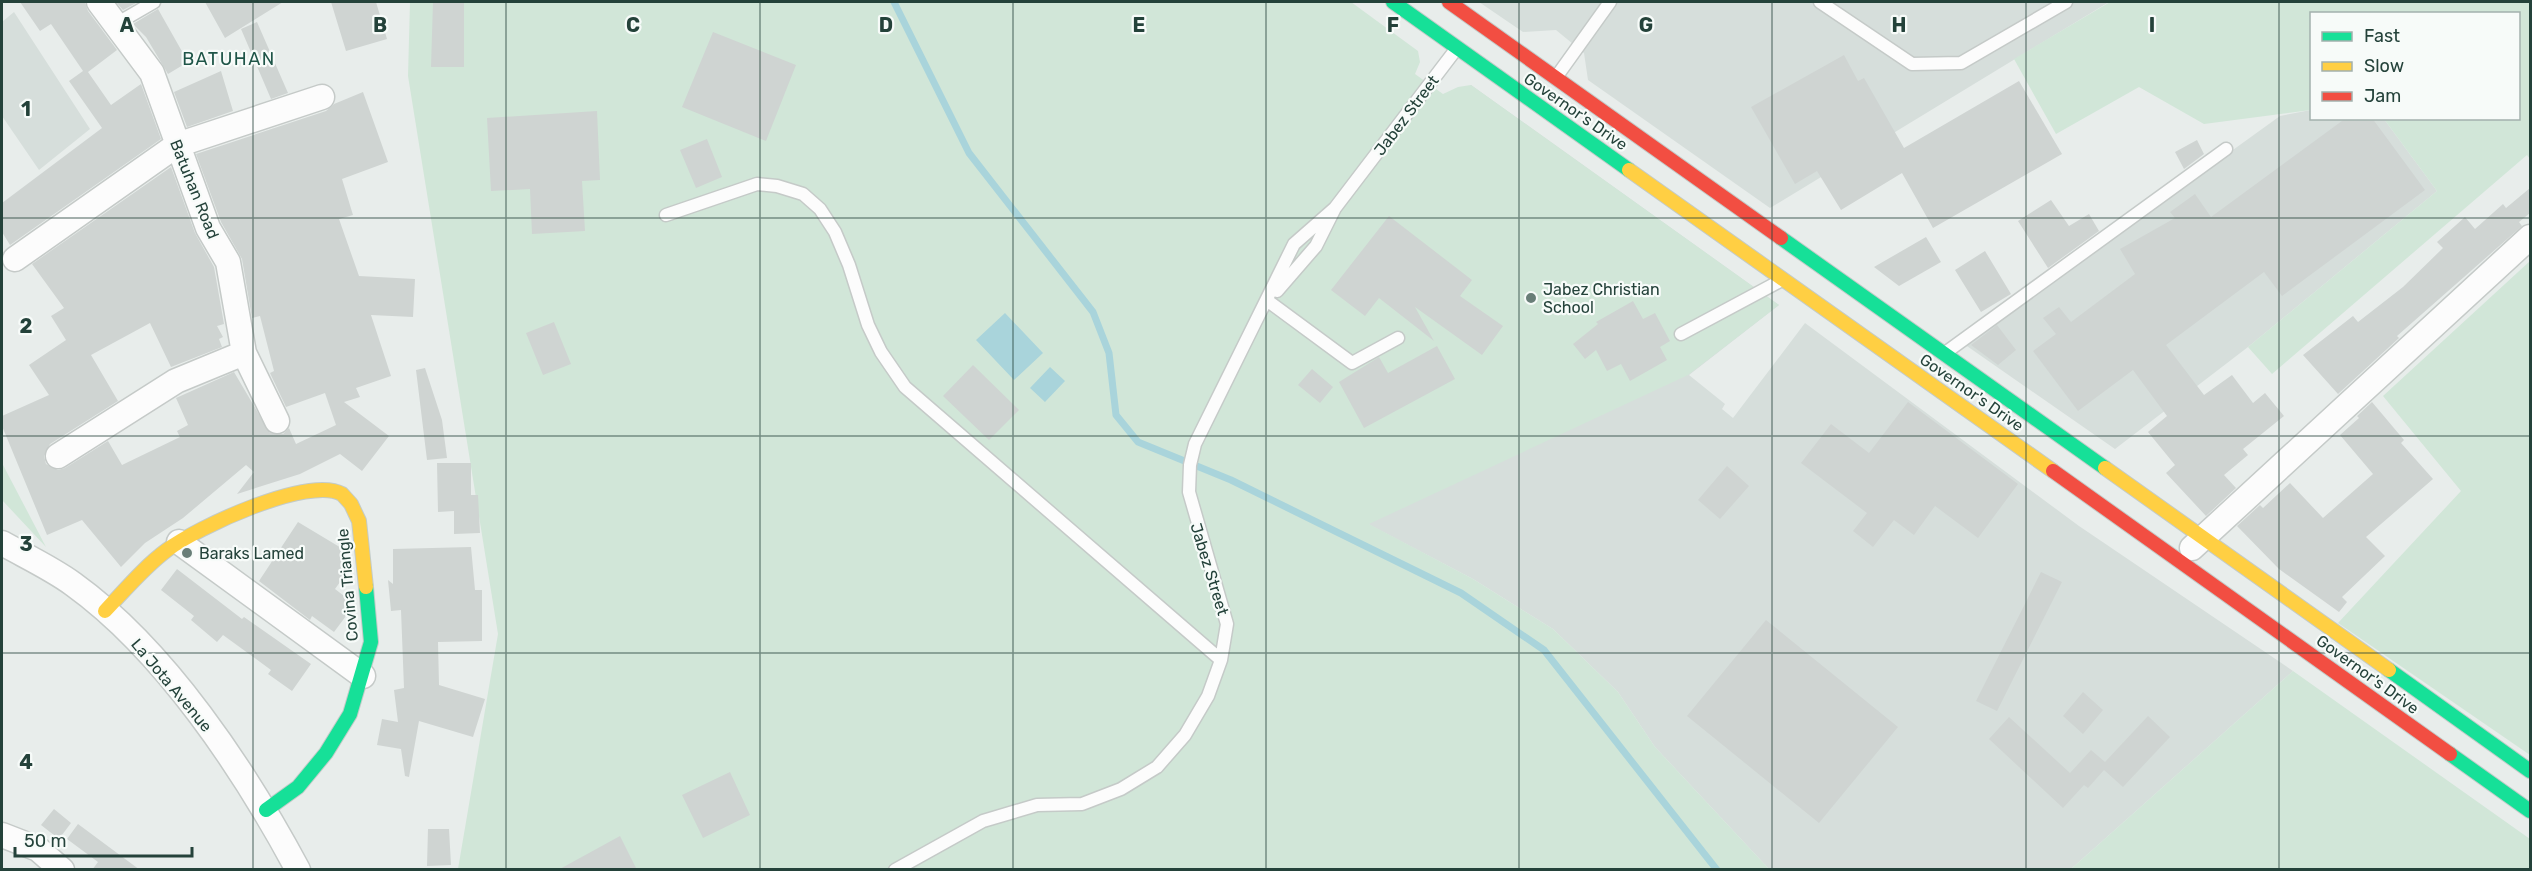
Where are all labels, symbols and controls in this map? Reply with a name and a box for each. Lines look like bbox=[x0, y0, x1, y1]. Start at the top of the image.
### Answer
legend bbox=[2310, 12, 2520, 120]
text: A bbox=[120, 13, 135, 37]
text: B bbox=[373, 13, 387, 37]
text: C bbox=[626, 13, 640, 37]
text: D bbox=[879, 13, 893, 37]
text: E bbox=[1133, 13, 1145, 37]
text: F bbox=[1387, 13, 1399, 37]
text: G bbox=[1639, 13, 1653, 37]
text: H bbox=[1892, 13, 1906, 37]
text: I bbox=[2149, 13, 2155, 37]
text: Fast bbox=[2364, 25, 2400, 47]
district label: BATUHAN bbox=[182, 48, 276, 70]
text: Slow bbox=[2364, 55, 2404, 77]
street label: Governor's Drive bbox=[1520, 69, 1631, 154]
street label: Jabez Street bbox=[1370, 71, 1443, 159]
text: Jam bbox=[2364, 85, 2401, 107]
text: 1 bbox=[21, 97, 31, 121]
street label: Batuhan Road bbox=[166, 137, 223, 242]
place label: Jabez Christian School bbox=[1543, 280, 1660, 317]
marker: Jabez Christian School bbox=[1524, 291, 1538, 305]
text: 2 bbox=[20, 314, 33, 338]
street label: Governor's Drive bbox=[1916, 350, 2027, 435]
street label: Jabez Street bbox=[1186, 521, 1233, 618]
street label: Covina Triangle bbox=[333, 528, 362, 642]
text: 3 bbox=[19, 532, 33, 556]
place label: Baraks Lamed bbox=[199, 544, 304, 563]
marker: Baraks Lamed bbox=[180, 546, 194, 560]
street label: Governor's Drive bbox=[2313, 631, 2423, 718]
street label: La Jota Avenue bbox=[127, 635, 216, 736]
text: 4 bbox=[19, 750, 33, 774]
scale bar bbox=[15, 820, 192, 858]
text: 50 m bbox=[24, 830, 67, 852]

